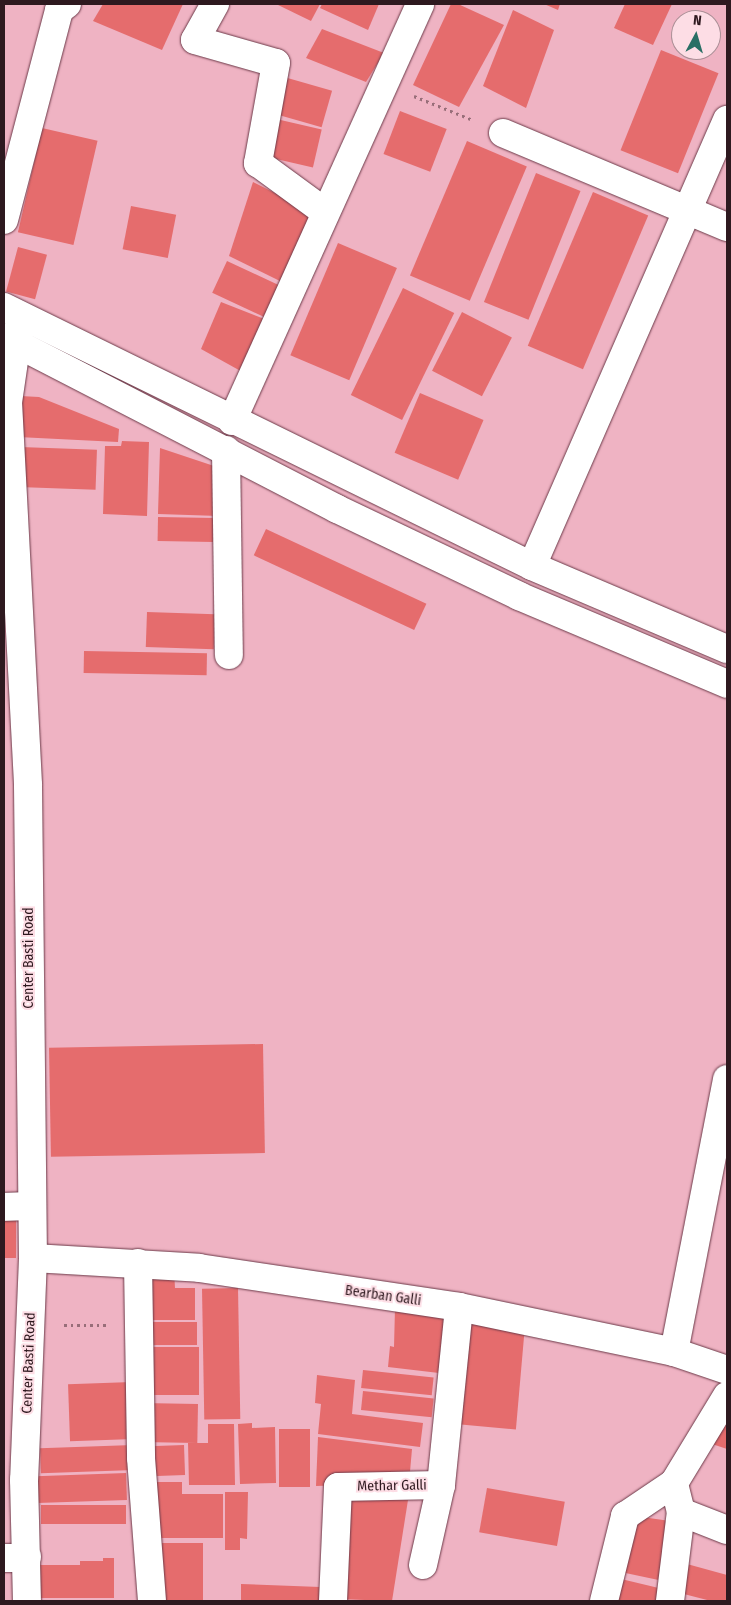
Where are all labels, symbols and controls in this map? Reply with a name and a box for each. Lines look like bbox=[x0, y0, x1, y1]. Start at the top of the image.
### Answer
north arrow bbox=[671, 10, 721, 60]
text: N bbox=[692, 12, 703, 29]
street label: Center Basti Road bbox=[21, 907, 37, 1009]
street label: Bearban Galli bbox=[344, 1282, 422, 1310]
street label: Center Basti Road bbox=[19, 1312, 39, 1414]
street label: Methar Galli bbox=[357, 1477, 427, 1495]

